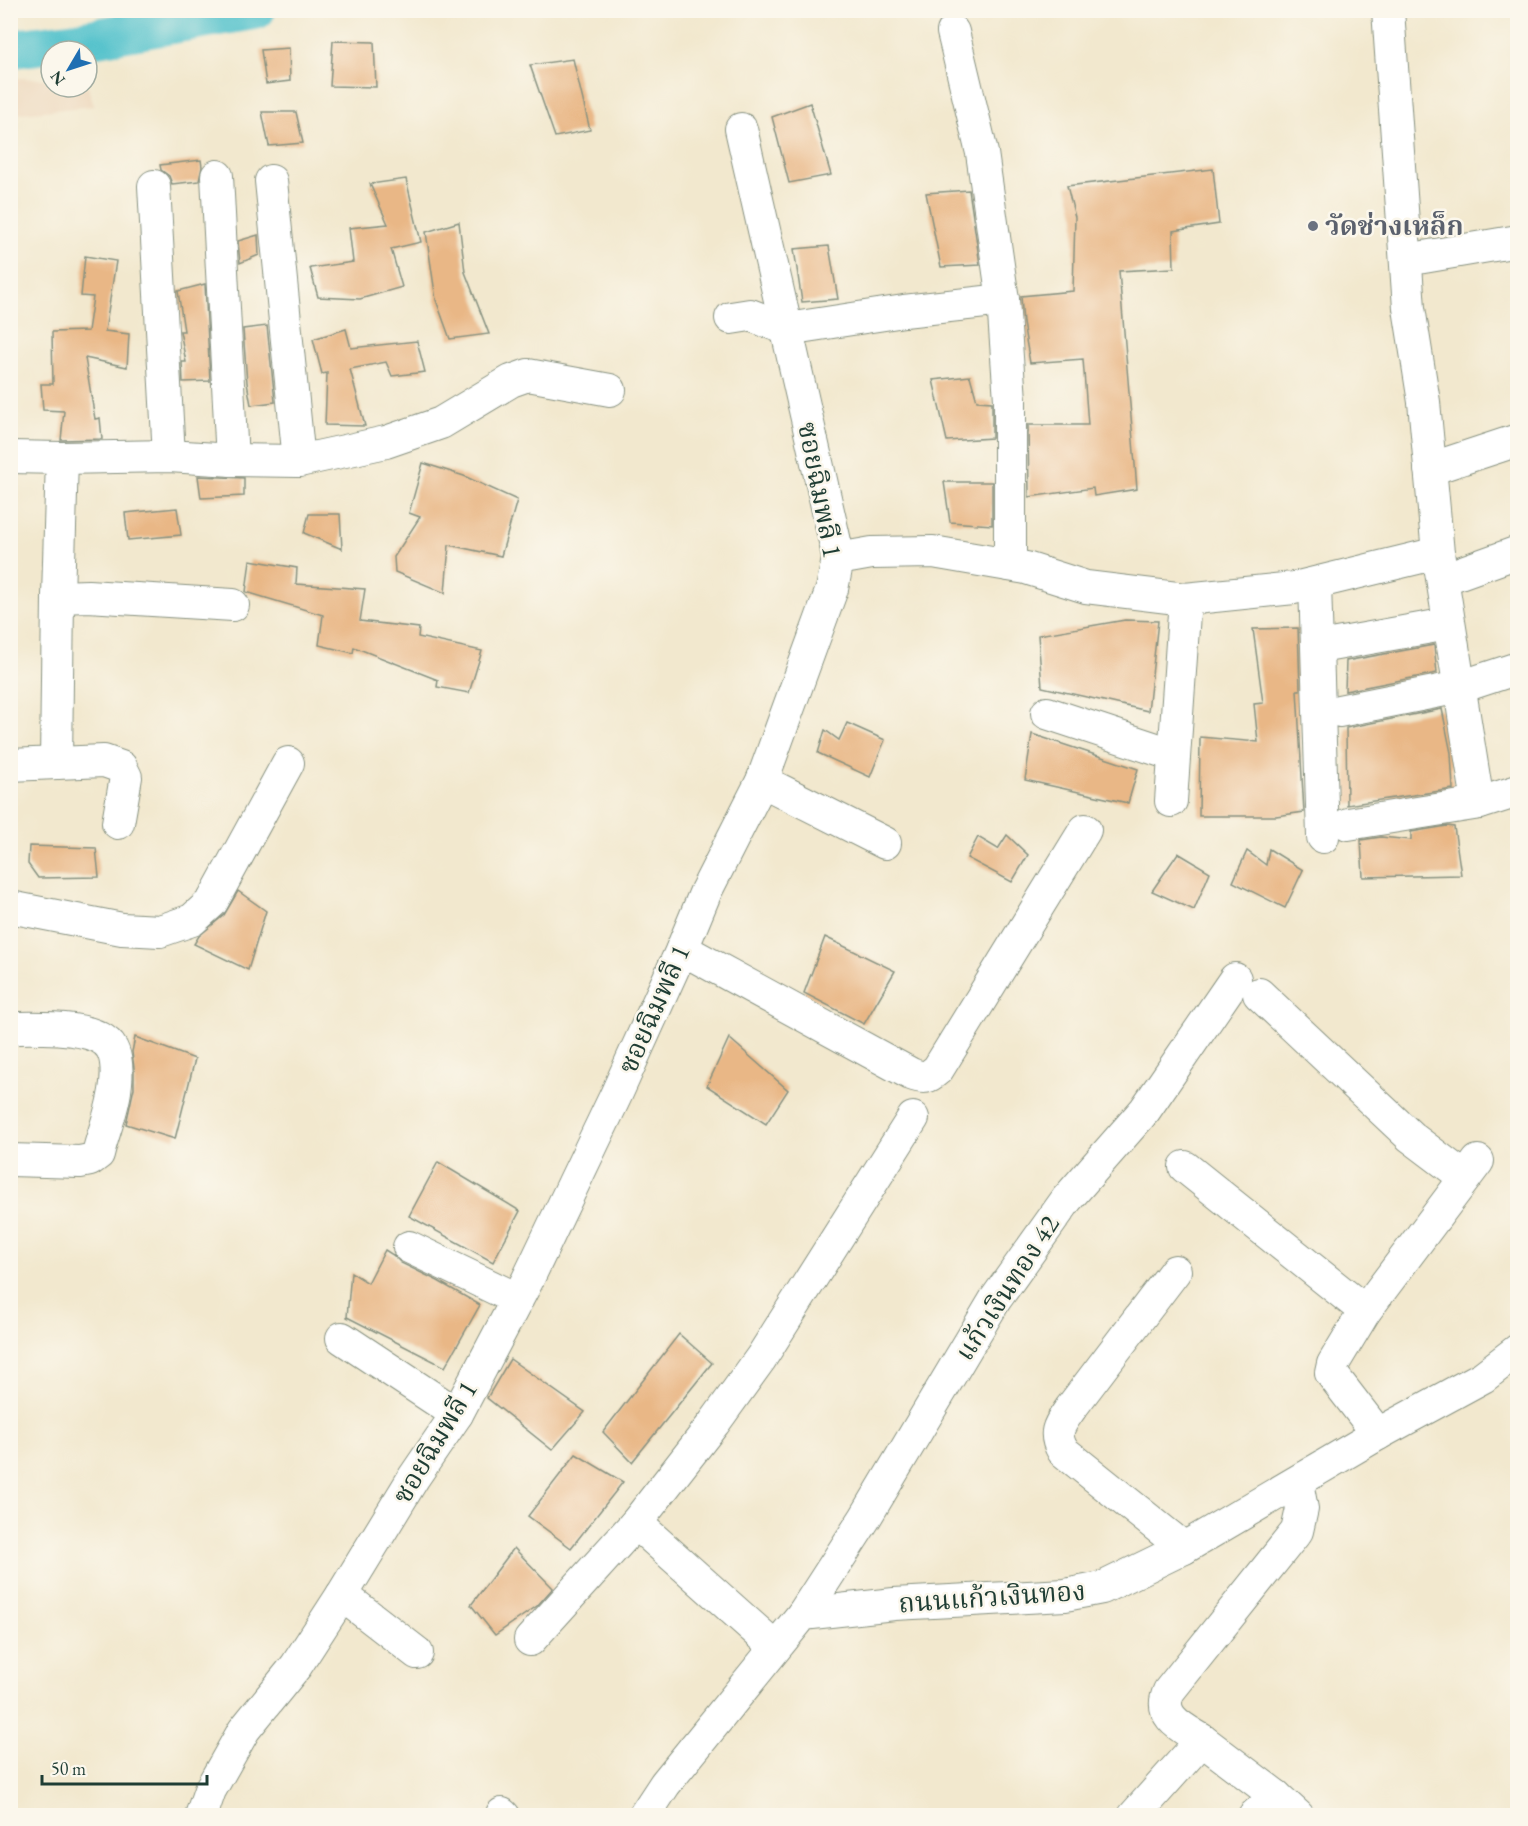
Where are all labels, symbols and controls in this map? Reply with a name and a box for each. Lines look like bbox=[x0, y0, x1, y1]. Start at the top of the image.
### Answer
north arrow bbox=[39, 39, 99, 99]
text: N bbox=[45, 66, 70, 90]
place label: วัดช่างเหล็ก bbox=[1325, 208, 1463, 243]
marker: วัดช่างเหล็ก bbox=[1306, 219, 1320, 233]
street label: ซอยฉิมพลี 1 bbox=[790, 419, 851, 561]
street label: ซอยฉิมพลี 1 bbox=[610, 939, 698, 1079]
street label: แก้วเงินทอง 42 bbox=[947, 1208, 1067, 1367]
street label: ซอยฉิมพลี 1 bbox=[384, 1374, 485, 1510]
street label: ถนนแก้วเงินทอง bbox=[897, 1573, 1087, 1620]
scale bar bbox=[42, 1748, 207, 1786]
text: 50 m bbox=[51, 1757, 86, 1780]

